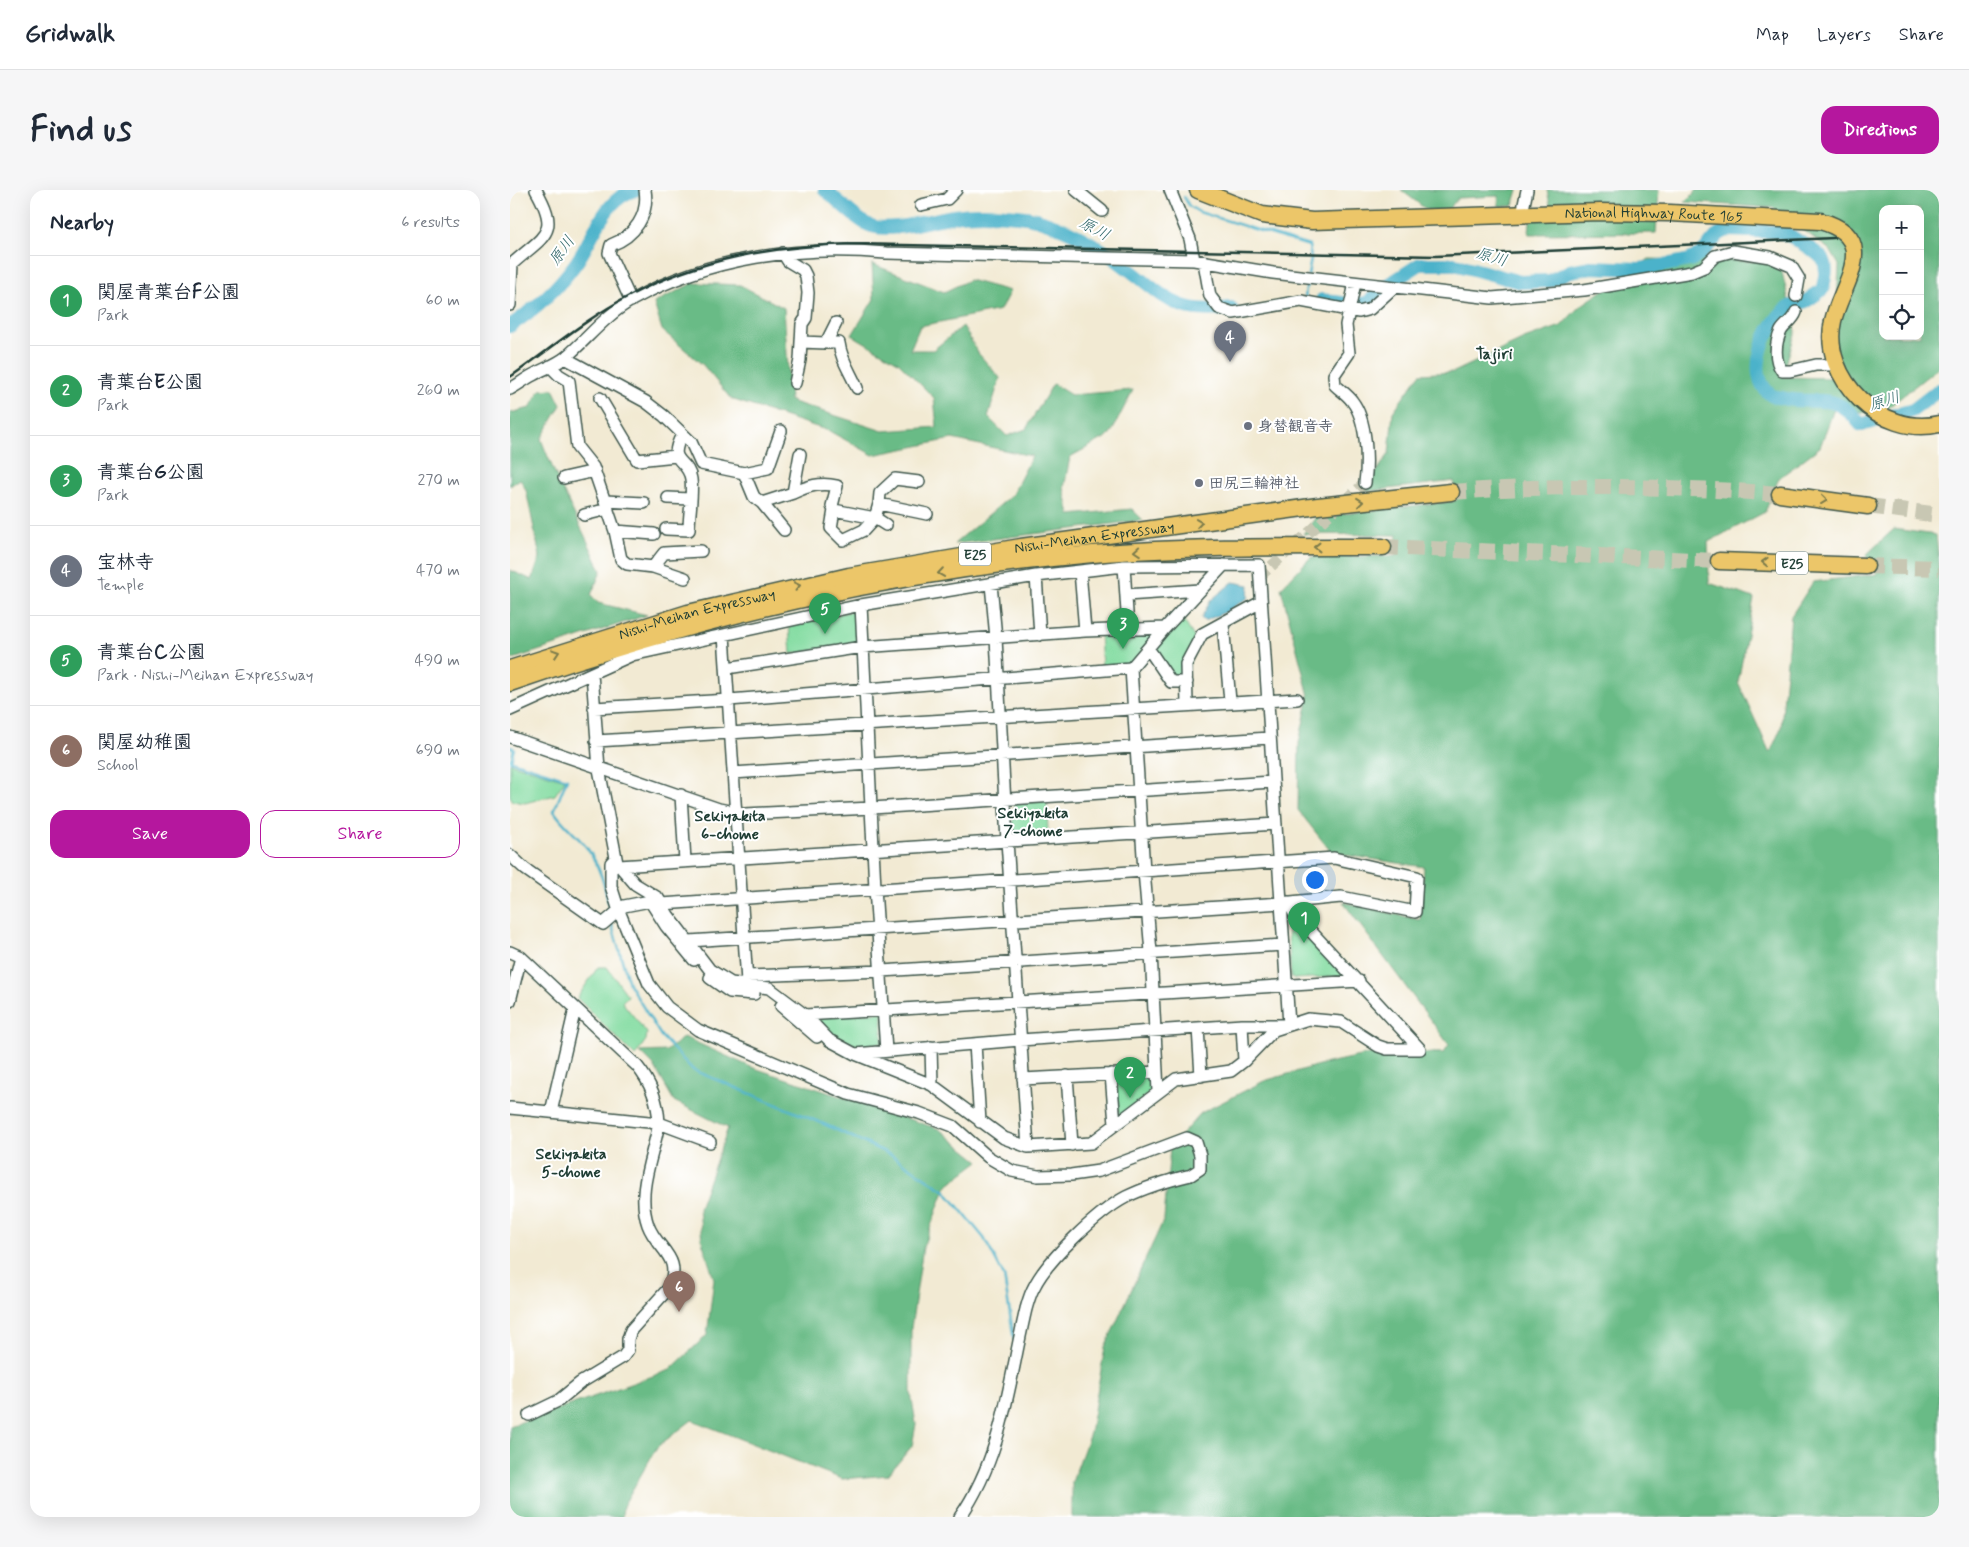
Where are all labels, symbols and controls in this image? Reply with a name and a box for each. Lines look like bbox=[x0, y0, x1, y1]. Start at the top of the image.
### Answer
text: Gridwalk bbox=[25, 19, 115, 50]
text: Map bbox=[1756, 23, 1789, 47]
text: Layers bbox=[1817, 23, 1871, 47]
text: Share bbox=[1899, 23, 1944, 47]
button: Directions bbox=[1821, 106, 1939, 154]
text: Find us bbox=[30, 107, 132, 153]
street label: National Highway Route 165 bbox=[1564, 203, 1743, 228]
map controls bbox=[1879, 205, 1924, 340]
button: + bbox=[1879, 205, 1924, 250]
text: Nearby bbox=[50, 209, 114, 237]
text: 6 results bbox=[401, 212, 460, 233]
water label: 原川 bbox=[1075, 213, 1113, 246]
water label: 原川 bbox=[544, 232, 580, 270]
water label: 原川 bbox=[1473, 243, 1510, 272]
button: − bbox=[1879, 250, 1924, 295]
text: 関屋青葉台F公園 bbox=[97, 280, 240, 305]
text: 1 bbox=[62, 290, 70, 311]
text: 60 m bbox=[426, 290, 460, 311]
button: locate bbox=[1879, 295, 1924, 340]
text: Park bbox=[97, 305, 129, 326]
pin: 4 bbox=[1214, 321, 1246, 362]
district label: Tajiri bbox=[1476, 344, 1513, 365]
text: 青葉台E公園 bbox=[97, 370, 203, 395]
text: 2 bbox=[62, 380, 70, 401]
text: 260 m bbox=[417, 380, 460, 401]
water label: 原川 bbox=[1866, 387, 1903, 416]
text: Park bbox=[97, 395, 129, 416]
place label: 身替観音寺 bbox=[1258, 417, 1333, 437]
marker: 身替観音寺 bbox=[1242, 420, 1254, 432]
text: 青葉台G公園 bbox=[97, 460, 205, 485]
text: 3 bbox=[62, 470, 70, 491]
text: 270 m bbox=[417, 470, 460, 491]
place label: 田尻三輪神社 bbox=[1209, 474, 1299, 494]
marker: 田尻三輪神社 bbox=[1193, 477, 1205, 489]
text: Park bbox=[97, 485, 129, 506]
one-way arrow bbox=[1820, 494, 1828, 505]
one-way arrow bbox=[1357, 497, 1365, 508]
street label: Nishi-Meihan Expressway bbox=[1013, 517, 1176, 559]
one-way arrow bbox=[1195, 518, 1203, 528]
road number: E25 bbox=[959, 542, 991, 566]
one-way arrow bbox=[1313, 542, 1320, 552]
one-way arrow bbox=[1133, 546, 1141, 557]
text: 宝林寺 bbox=[97, 550, 154, 575]
road number: E25 bbox=[1776, 552, 1808, 574]
one-way arrow bbox=[1760, 557, 1768, 568]
text: 4 bbox=[61, 560, 71, 581]
text: 470 m bbox=[416, 560, 460, 581]
one-way arrow bbox=[936, 567, 944, 578]
text: Temple bbox=[97, 575, 144, 596]
one-way arrow bbox=[792, 581, 801, 592]
street label: Nishi-Meihan Expressway bbox=[616, 584, 777, 645]
pin: 5 bbox=[809, 593, 841, 634]
pin: 3 bbox=[1107, 608, 1139, 649]
text: 青葉台C公園 bbox=[97, 640, 206, 665]
one-way arrow bbox=[551, 649, 560, 659]
text: 5 bbox=[61, 650, 71, 671]
text: 490 m bbox=[414, 650, 460, 671]
text: Park · Nishi-Meihan Expressway bbox=[97, 665, 313, 686]
text: 関屋幼稚園 bbox=[97, 730, 192, 755]
text: 6 bbox=[62, 740, 70, 761]
text: 690 m bbox=[416, 740, 460, 761]
text: School bbox=[97, 755, 138, 776]
district label: Sekiyakita 7-chome bbox=[997, 803, 1069, 842]
district label: Sekiyakita 6-chome bbox=[694, 806, 766, 845]
button: Save bbox=[50, 810, 250, 858]
button: Share bbox=[260, 810, 460, 858]
your location bbox=[1302, 867, 1328, 893]
pin: 1 bbox=[1288, 902, 1320, 943]
pin: 2 bbox=[1114, 1057, 1146, 1098]
district label: Sekiyakita 5-chome bbox=[535, 1144, 607, 1183]
pin: 6 bbox=[663, 1271, 695, 1312]

